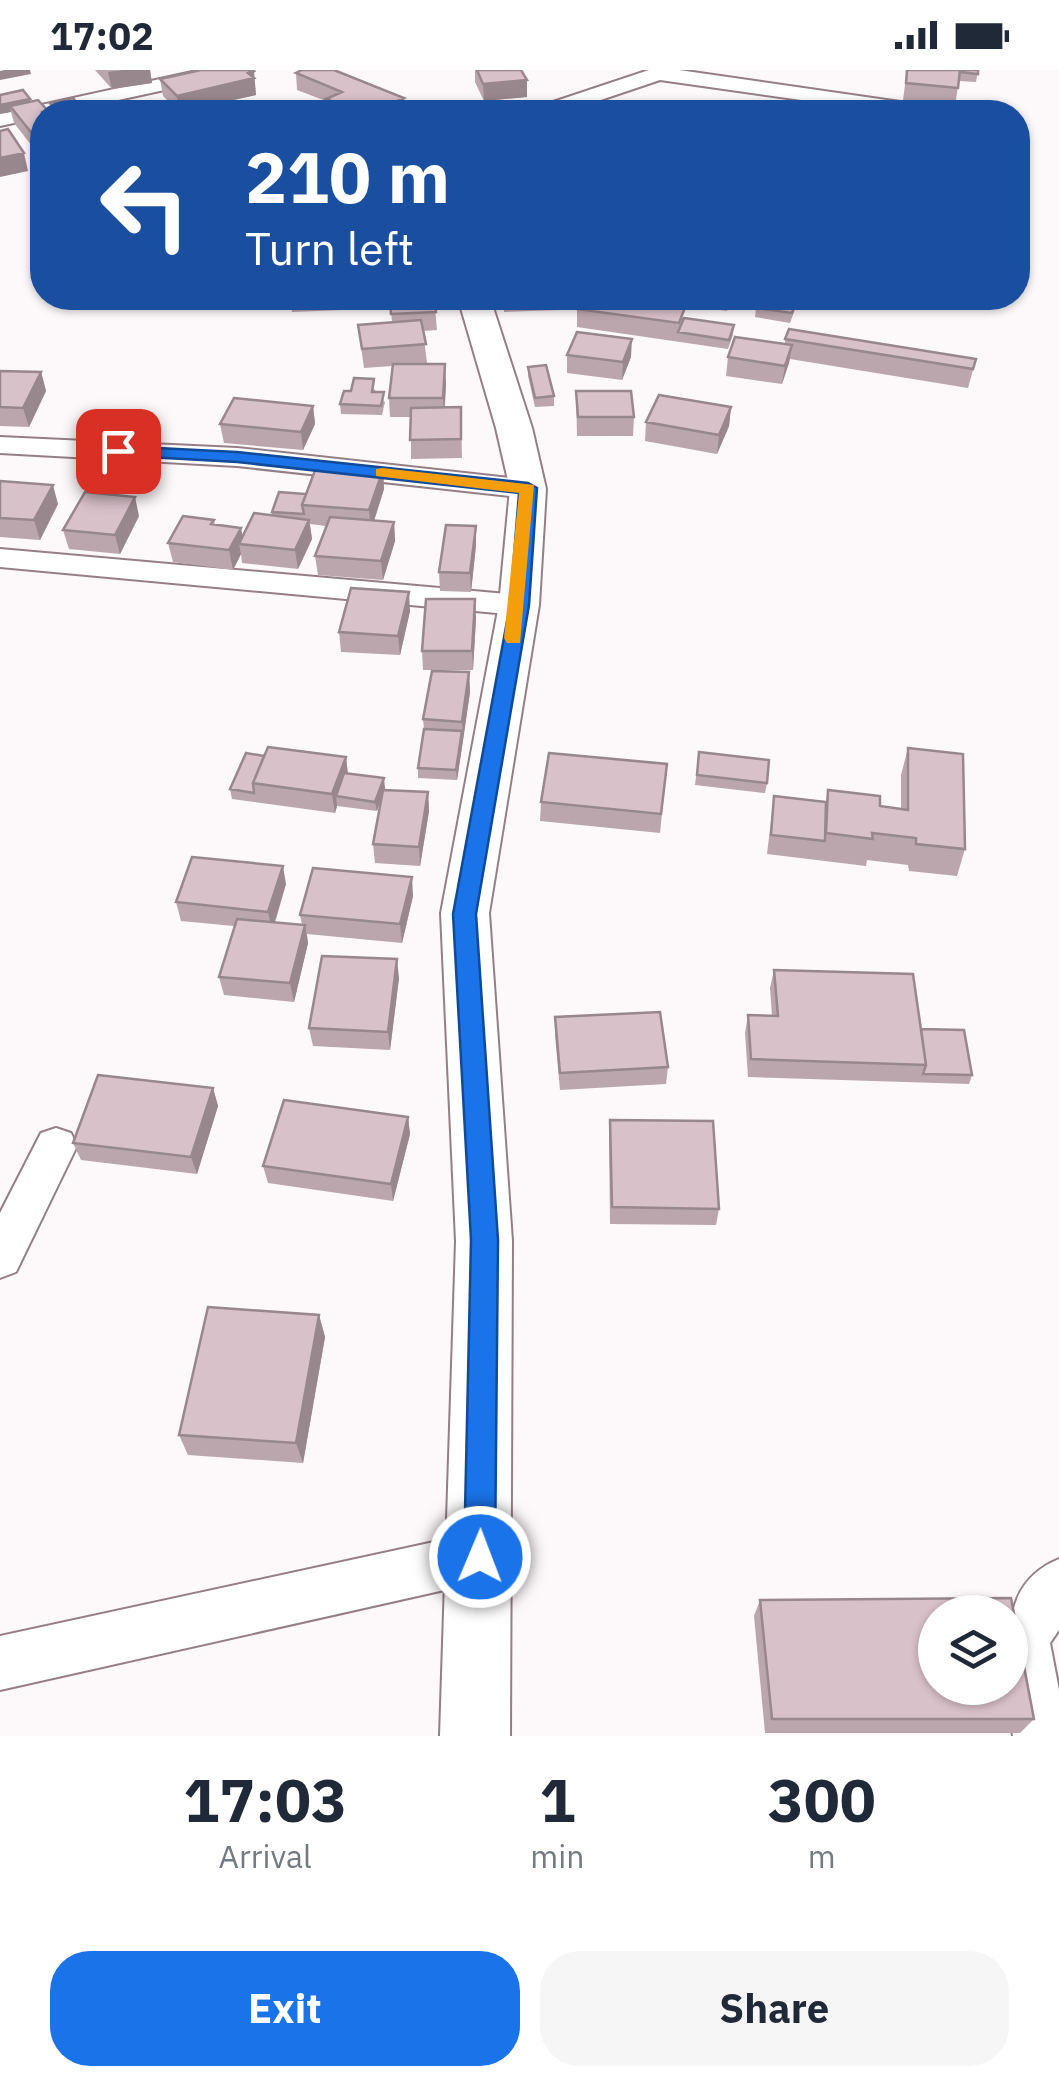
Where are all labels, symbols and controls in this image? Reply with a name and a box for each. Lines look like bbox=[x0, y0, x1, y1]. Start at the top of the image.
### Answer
text: 17:02 bbox=[50, 11, 154, 60]
text: 210 m bbox=[245, 131, 450, 222]
icon: left bbox=[80, 140, 210, 270]
text: Turn left bbox=[245, 219, 414, 277]
pin bbox=[76, 409, 161, 494]
icon: arrive bbox=[91, 424, 146, 479]
position arrow bbox=[428, 1505, 532, 1609]
map controls bbox=[918, 1595, 1028, 1705]
button: layers bbox=[918, 1595, 1028, 1705]
text: 17:03 bbox=[183, 1760, 347, 1839]
text: 1 bbox=[539, 1760, 575, 1839]
text: 300 bbox=[768, 1760, 876, 1839]
text: Arrival bbox=[219, 1835, 312, 1877]
text: min bbox=[530, 1835, 584, 1877]
text: m bbox=[808, 1835, 836, 1877]
button: Exit bbox=[50, 1951, 520, 2066]
button: Share bbox=[540, 1951, 1009, 2066]

